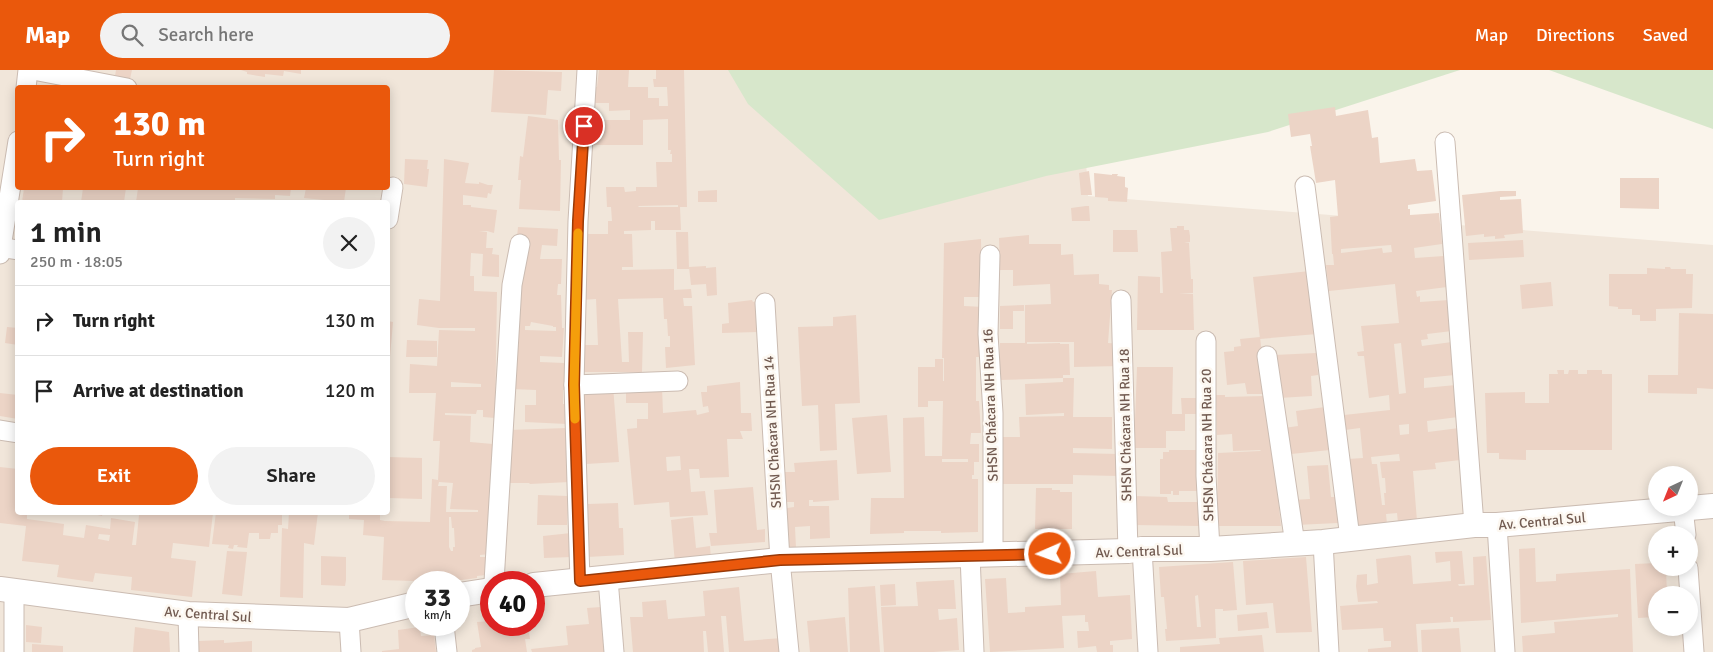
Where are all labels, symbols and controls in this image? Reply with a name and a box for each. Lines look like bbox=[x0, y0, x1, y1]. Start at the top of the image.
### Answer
search box bbox=[100, 13, 450, 58]
text: Map bbox=[25, 20, 70, 50]
icon: search bbox=[118, 21, 146, 49]
text: Search here bbox=[158, 23, 254, 47]
text: Map bbox=[1475, 24, 1508, 46]
text: Directions bbox=[1536, 24, 1615, 46]
text: Saved bbox=[1643, 24, 1688, 46]
text: 130 m bbox=[113, 102, 206, 145]
icon: right bbox=[30, 105, 95, 170]
pin bbox=[563, 105, 605, 147]
icon: arrive bbox=[570, 112, 598, 140]
text: Turn right bbox=[113, 145, 205, 172]
text: 1 min bbox=[30, 214, 102, 251]
button: close bbox=[323, 217, 375, 269]
text: 250 m · 18:05 bbox=[30, 252, 123, 272]
icon: right bbox=[30, 307, 58, 335]
text: Turn right bbox=[73, 309, 155, 333]
text: 130 m bbox=[325, 309, 375, 333]
street label: SHSN Chácara NH Rua 16 bbox=[979, 328, 1002, 482]
street label: SHSN Chácara NH Rua 18 bbox=[1116, 348, 1135, 501]
street label: SHSN Chácara NH Rua 14 bbox=[760, 355, 785, 509]
street label: SHSN Chácara NH Rua 20 bbox=[1198, 368, 1217, 521]
icon: arrive bbox=[30, 377, 58, 405]
text: Arrive at destination bbox=[73, 379, 244, 403]
text: 120 m bbox=[325, 379, 375, 403]
button: Exit bbox=[30, 447, 198, 505]
button: Share bbox=[208, 447, 375, 505]
north arrow bbox=[1648, 466, 1698, 516]
map controls bbox=[1648, 466, 1698, 636]
street label: Av. Central Sul bbox=[1498, 509, 1586, 534]
button: + bbox=[1648, 526, 1698, 576]
position arrow bbox=[1023, 527, 1075, 579]
street label: Av. Central Sul bbox=[1095, 541, 1183, 562]
speed limit sign: 40 bbox=[480, 571, 545, 636]
text: 33 bbox=[424, 582, 451, 613]
button: − bbox=[1648, 586, 1698, 636]
street label: Av. Central Sul bbox=[164, 603, 252, 626]
text: km/h bbox=[424, 608, 451, 623]

